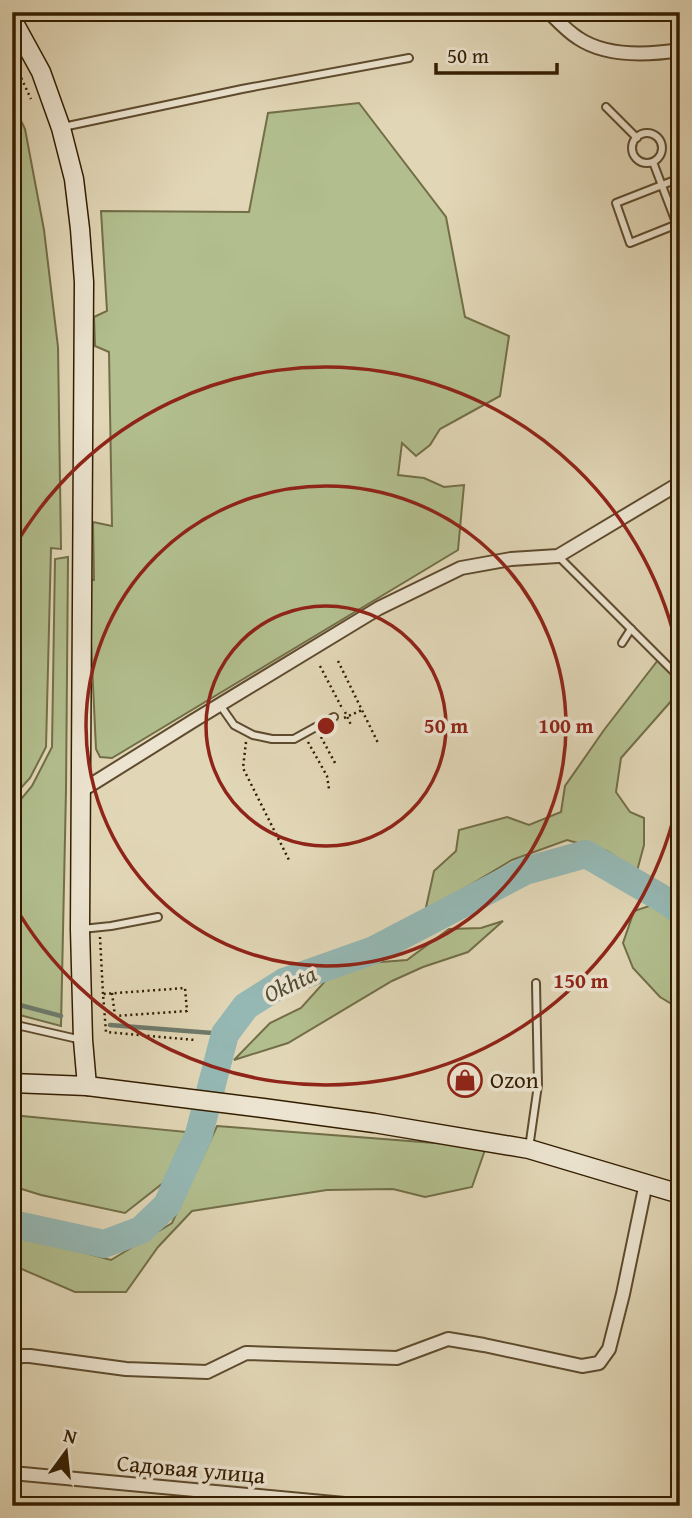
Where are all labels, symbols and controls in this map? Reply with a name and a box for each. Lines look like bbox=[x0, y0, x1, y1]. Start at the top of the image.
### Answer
scale bar bbox=[436, 32, 557, 76]
text: 50 m bbox=[447, 40, 489, 71]
text: 50 m bbox=[424, 710, 468, 741]
text: 100 m bbox=[538, 710, 594, 741]
centre of rings bbox=[314, 714, 338, 738]
water label: Okhta bbox=[257, 956, 322, 1011]
text: 150 m bbox=[553, 965, 609, 996]
shop icon: Ozon bbox=[446, 1061, 484, 1099]
place label: Ozon bbox=[490, 1063, 539, 1096]
north arrow bbox=[32, 1416, 102, 1486]
text: N bbox=[61, 1420, 80, 1451]
street label: Садовая улица bbox=[116, 1446, 267, 1491]

